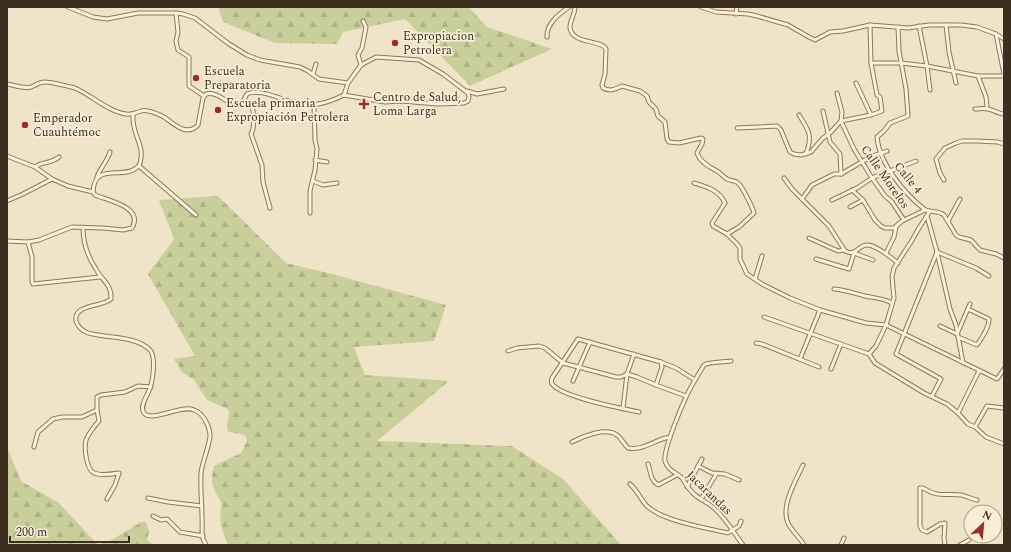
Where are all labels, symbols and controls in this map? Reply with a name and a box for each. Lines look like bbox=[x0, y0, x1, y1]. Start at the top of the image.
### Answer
place label: Expropiacion Petrolera bbox=[403, 27, 474, 60]
marker: Expropiacion Petrolera bbox=[390, 38, 400, 48]
place label: Escuela Preparatoria bbox=[204, 62, 271, 95]
marker: Escuela Preparatoria bbox=[191, 73, 201, 83]
place label: Centro de Salud, Loma Larga bbox=[373, 88, 461, 121]
place label: Escuela primaria Expropiación Petrolera bbox=[226, 94, 349, 127]
marker: Centro de Salud, Loma Larga bbox=[358, 98, 370, 110]
marker: Escuela primaria Expropiación Petrolera bbox=[213, 105, 223, 115]
place label: Emperador Cuauhtémoc bbox=[33, 109, 101, 142]
marker: Emperador Cuauhtémoc bbox=[20, 120, 30, 130]
street label: Calle Morelos bbox=[856, 141, 914, 213]
street label: Calle 4 bbox=[889, 158, 927, 198]
street label: Jacarandas bbox=[682, 466, 736, 520]
north arrow bbox=[963, 504, 1003, 544]
text: N bbox=[979, 506, 995, 525]
scale bar bbox=[10, 518, 129, 544]
text: 200 m bbox=[16, 523, 47, 542]

